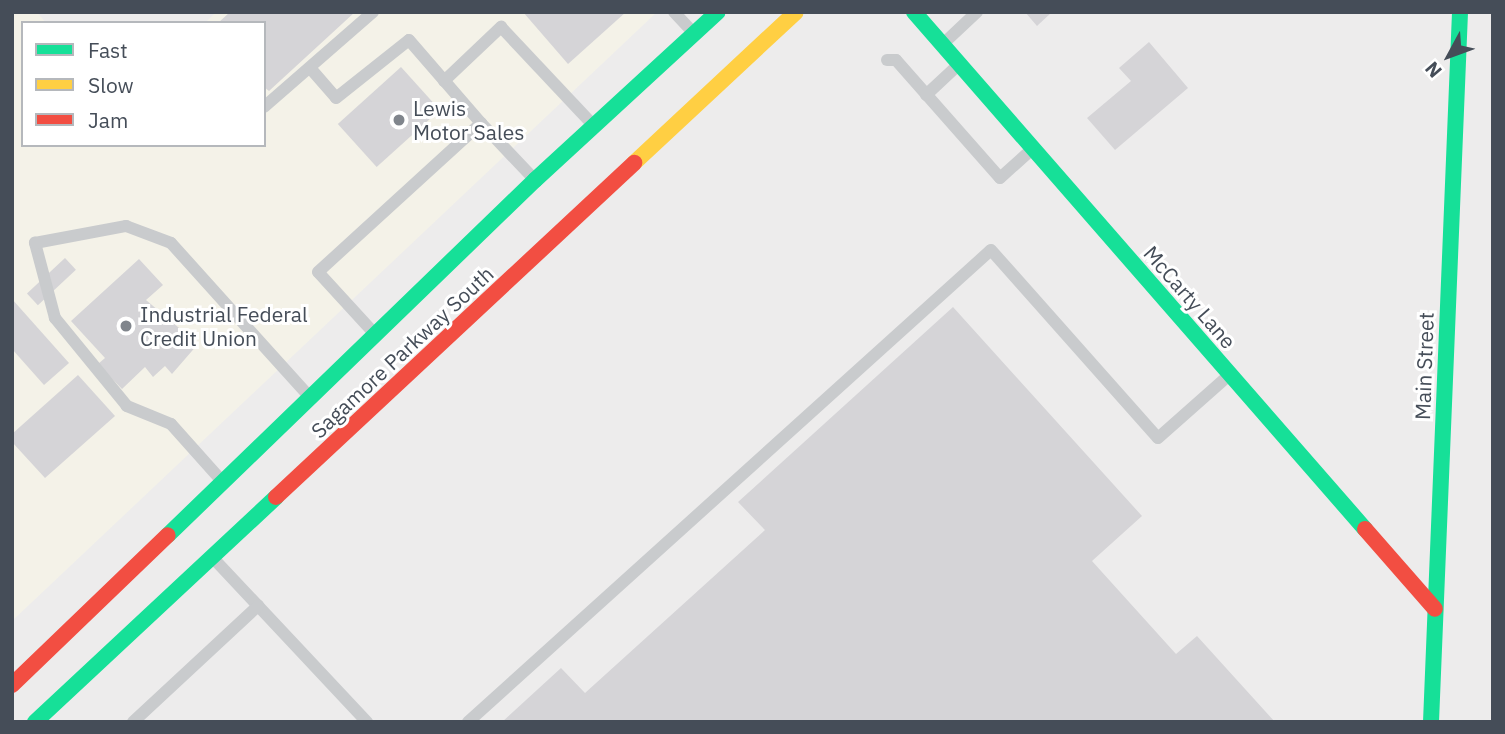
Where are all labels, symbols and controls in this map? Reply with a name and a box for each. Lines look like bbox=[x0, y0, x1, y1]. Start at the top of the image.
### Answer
legend bbox=[21, 21, 266, 147]
north arrow bbox=[1414, 21, 1484, 91]
text: Fast bbox=[88, 36, 128, 64]
text: N bbox=[1420, 57, 1447, 83]
text: Slow bbox=[88, 71, 134, 99]
place label: Lewis Motor Sales bbox=[413, 95, 524, 145]
text: Jam bbox=[88, 106, 128, 134]
marker: Lewis Motor Sales bbox=[391, 112, 407, 128]
street label: McCarty Lane bbox=[1139, 241, 1241, 353]
street label: Sagamore Parkway South bbox=[306, 261, 498, 443]
place label: Industrial Federal Credit Union bbox=[140, 301, 308, 351]
street label: Main Street bbox=[1410, 312, 1438, 420]
marker: Industrial Federal Credit Union bbox=[118, 318, 134, 334]

